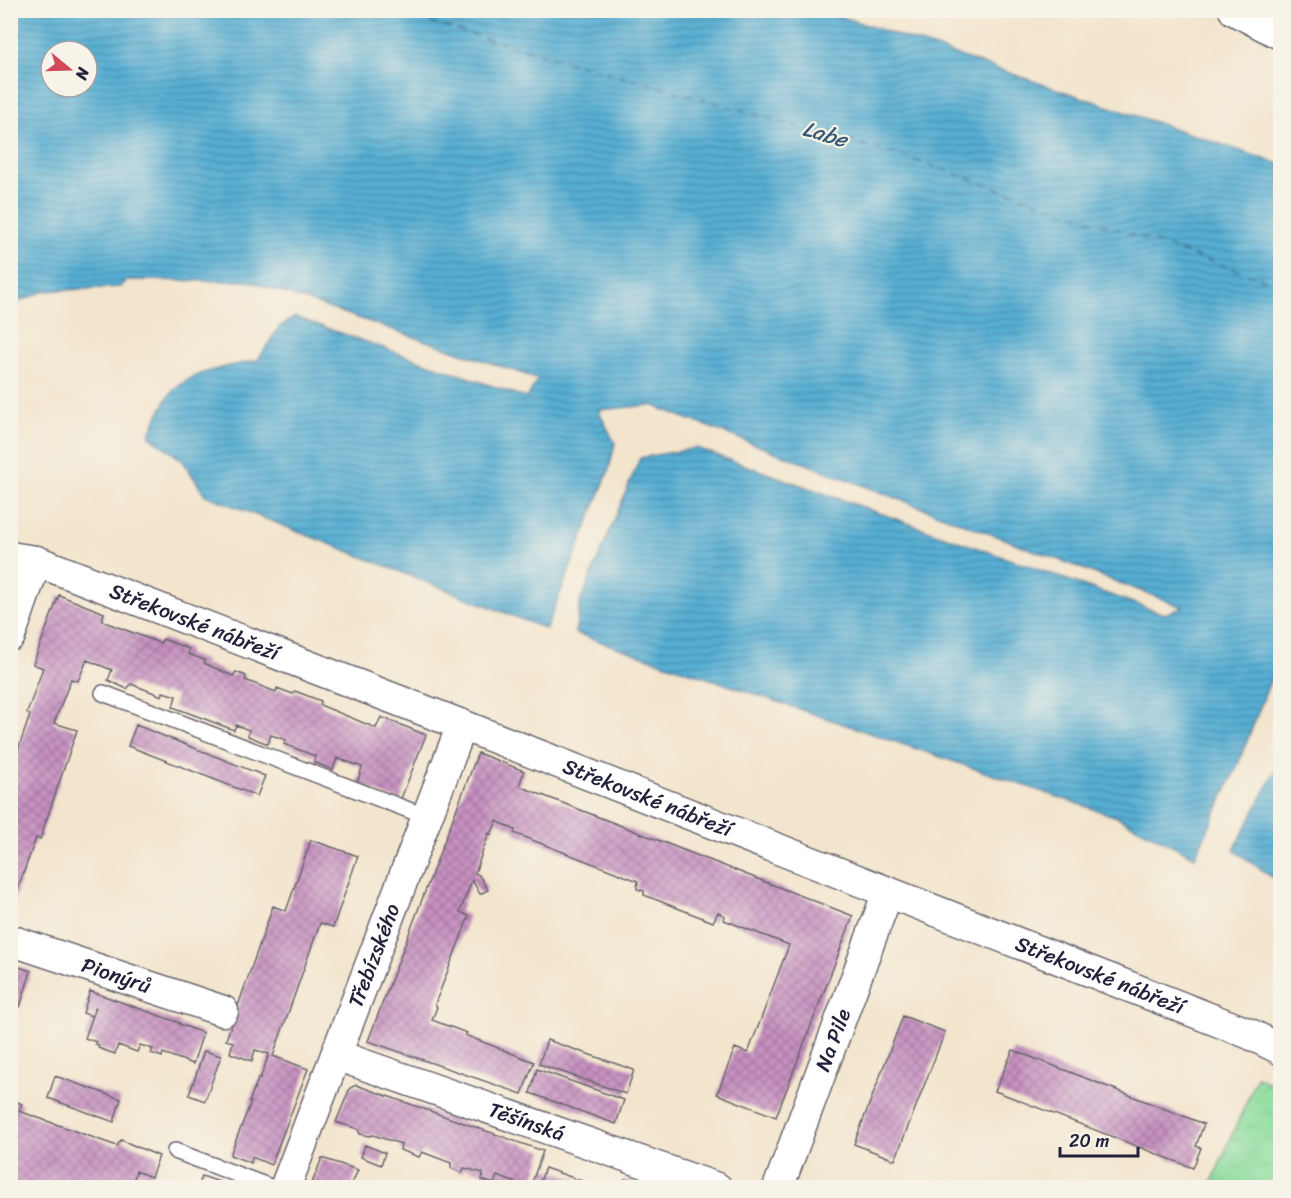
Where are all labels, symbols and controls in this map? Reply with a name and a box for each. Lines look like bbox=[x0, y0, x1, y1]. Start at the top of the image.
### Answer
north arrow bbox=[39, 39, 99, 99]
text: N bbox=[67, 63, 99, 85]
water label: Labe bbox=[798, 109, 854, 160]
street label: Střekovské nábřeží bbox=[104, 572, 287, 673]
street label: Střekovské nábřeží bbox=[557, 747, 740, 849]
street label: Třebízského bbox=[337, 898, 411, 1013]
street label: Střekovské nábřeží bbox=[1010, 925, 1192, 1026]
street label: Pionýrů bbox=[76, 946, 157, 1005]
street label: Na Pile bbox=[804, 1003, 862, 1077]
street label: Těšínská bbox=[483, 1091, 571, 1153]
scale bar bbox=[1060, 1120, 1138, 1158]
text: 20 m bbox=[1069, 1125, 1109, 1157]

